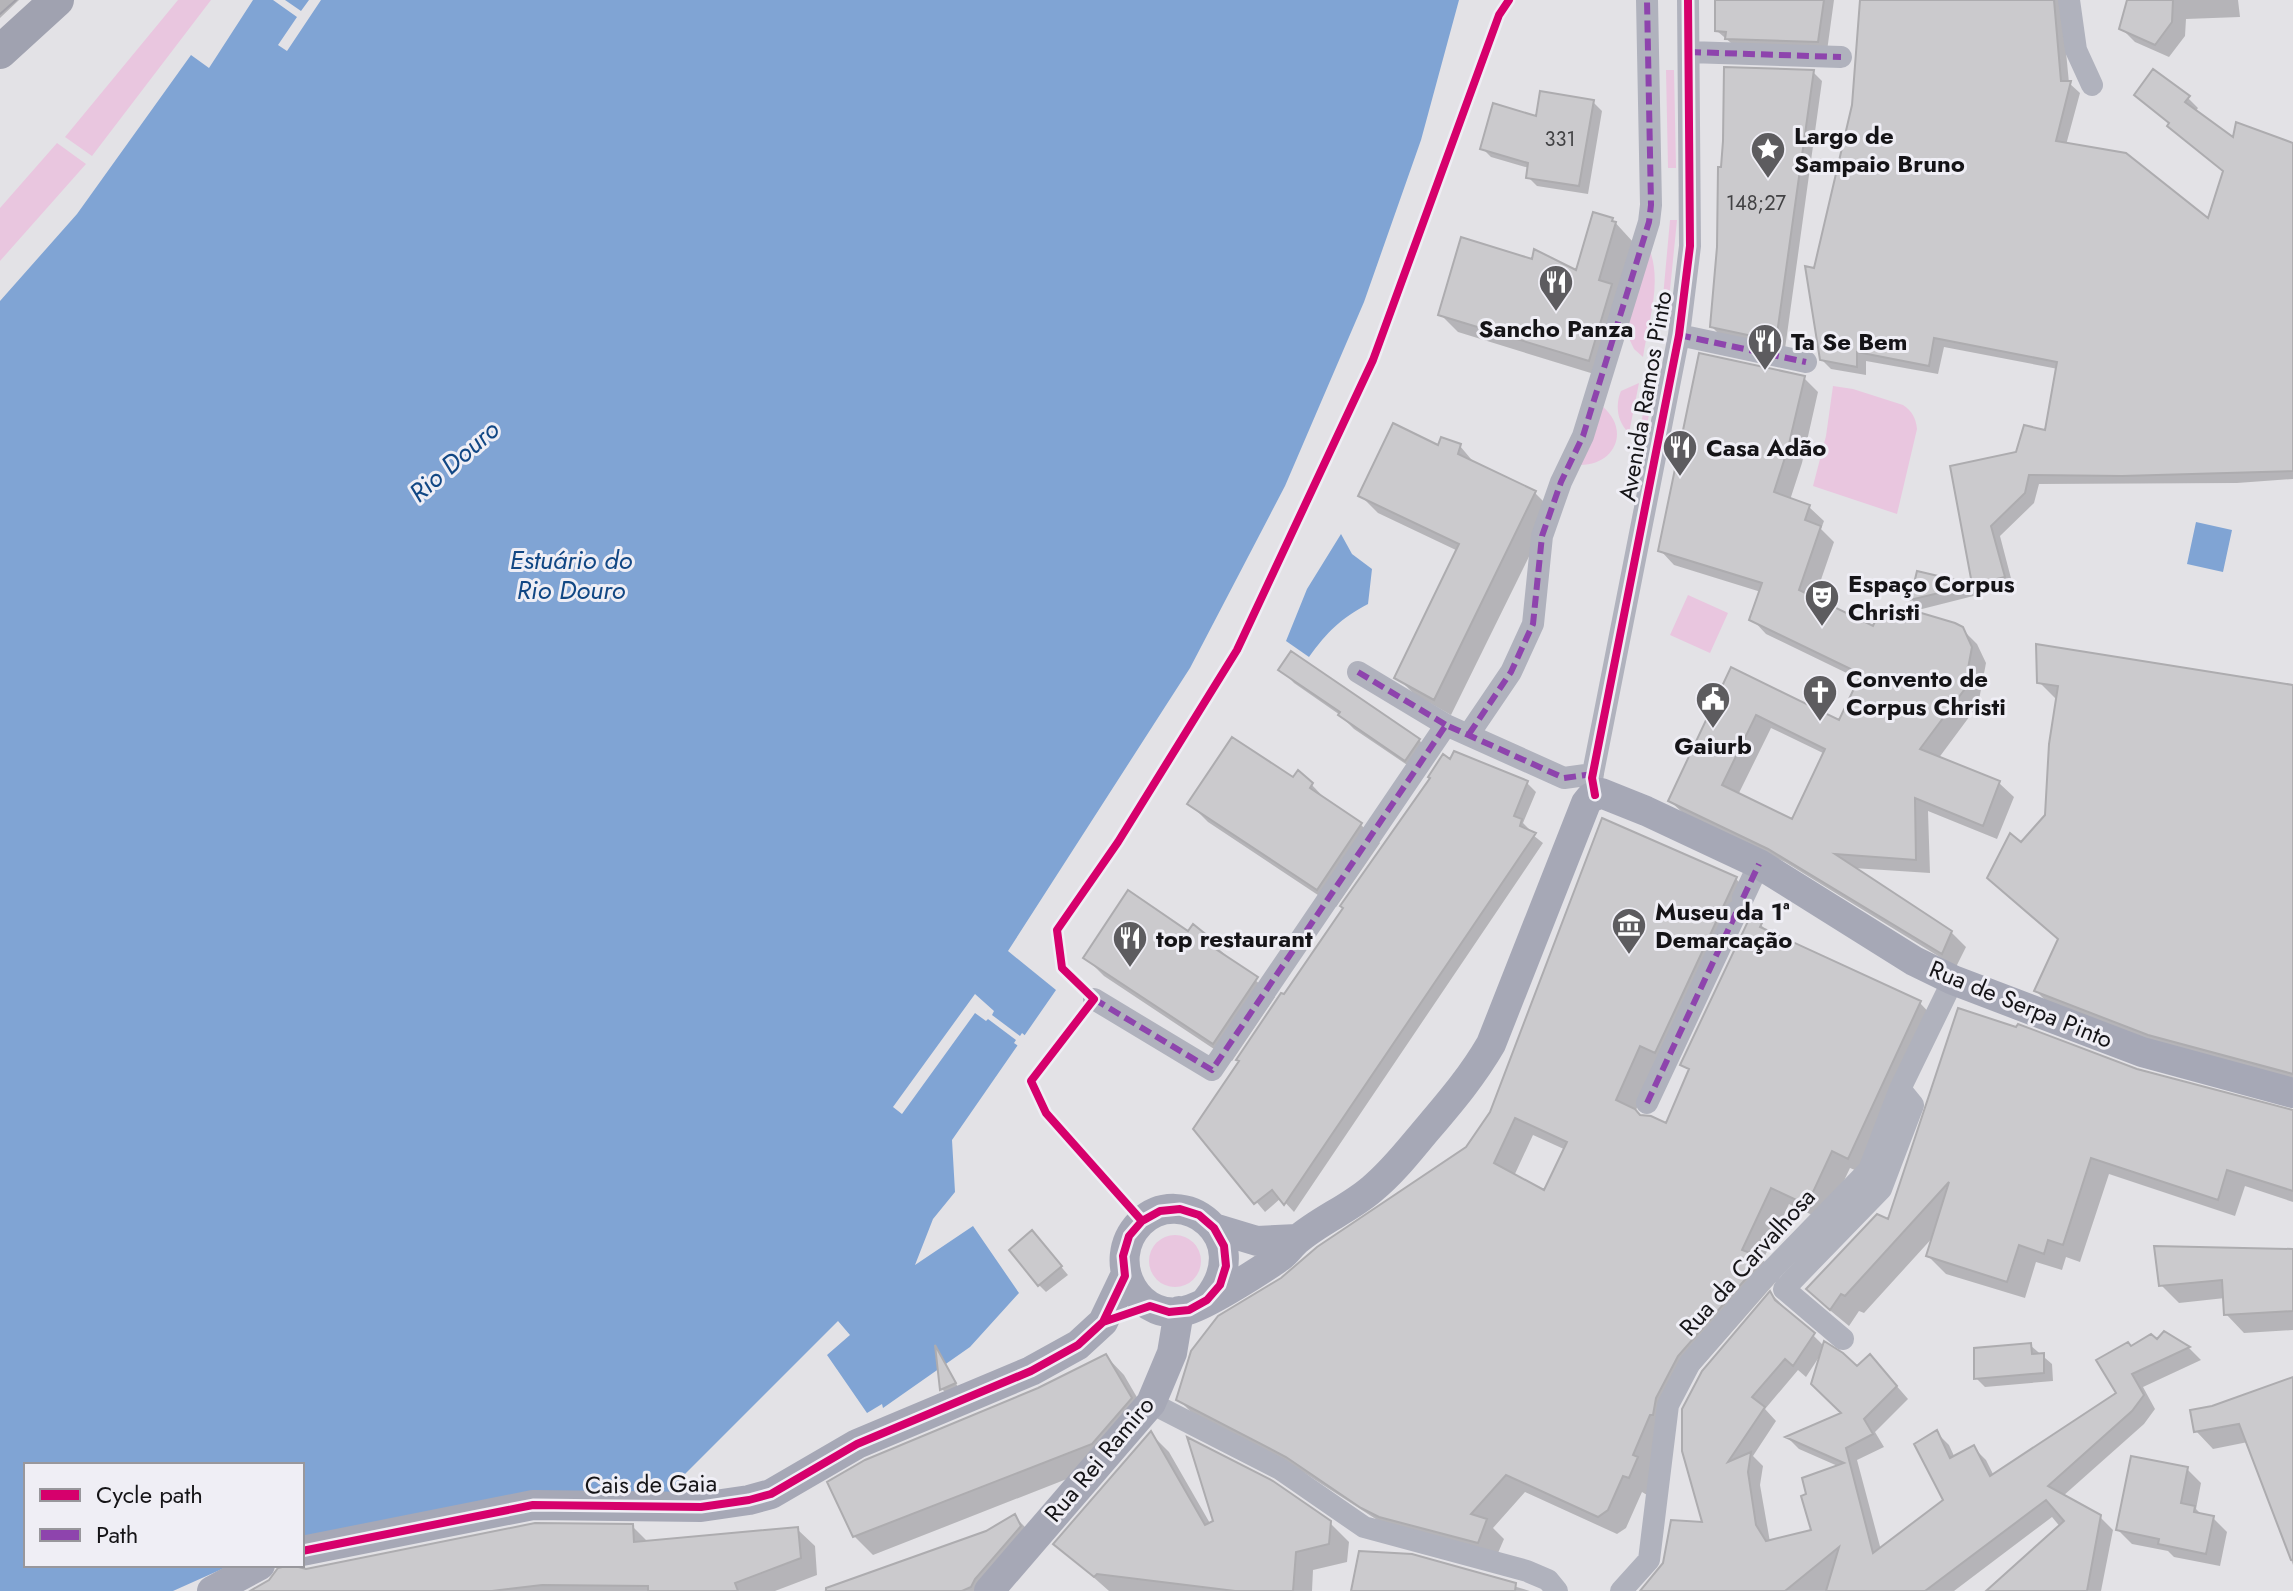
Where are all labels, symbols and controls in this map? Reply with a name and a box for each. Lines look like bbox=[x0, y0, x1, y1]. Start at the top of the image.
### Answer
place label: Largo de Sampaio Bruno bbox=[1794, 118, 1965, 181]
house number: 331 bbox=[1545, 125, 1575, 154]
place icon: Largo de Sampaio Bruno bbox=[1749, 130, 1787, 180]
house number: 148;27 bbox=[1726, 189, 1787, 218]
restaurant icon: Sancho Panza bbox=[1537, 263, 1575, 313]
street label: Avenida Ramos Pinto bbox=[1609, 288, 1681, 504]
place label: Sancho Panza bbox=[1478, 311, 1634, 346]
restaurant icon: Ta Se Bem bbox=[1746, 322, 1784, 372]
place label: Ta Se Bem bbox=[1791, 324, 1908, 359]
water label: Rio Douro bbox=[401, 411, 508, 511]
restaurant icon: Casa Adão bbox=[1661, 428, 1699, 478]
place label: Casa Adão bbox=[1706, 430, 1827, 465]
water label: Estuário do Rio Douro bbox=[510, 541, 633, 609]
place label: Espaço Corpus Christi bbox=[1848, 566, 2015, 629]
theatre icon: Espaço Corpus Christi bbox=[1803, 578, 1841, 628]
place label: Convento de Corpus Christi bbox=[1846, 661, 2006, 724]
church icon: Convento de Corpus Christi bbox=[1801, 673, 1839, 723]
public building icon: Gaiurb bbox=[1694, 680, 1732, 730]
place label: Gaiurb bbox=[1674, 728, 1752, 763]
place label: Museu da 1ª Demarcação bbox=[1655, 894, 1792, 957]
museum icon: Museu da 1ª Demarcação bbox=[1610, 906, 1648, 956]
restaurant icon: top restaurant bbox=[1111, 919, 1149, 969]
place label: top restaurant bbox=[1156, 921, 1313, 956]
street label: Rua de Serpa Pinto bbox=[1924, 951, 2118, 1057]
street label: Rua da Carvalhosa bbox=[1671, 1180, 1823, 1344]
street label: Rua Rei Ramiro bbox=[1036, 1388, 1162, 1530]
legend bbox=[24, 1463, 304, 1567]
street label: Cais de Gaia bbox=[585, 1465, 717, 1503]
text: Cycle path bbox=[96, 1477, 203, 1512]
text: Path bbox=[96, 1517, 138, 1552]

